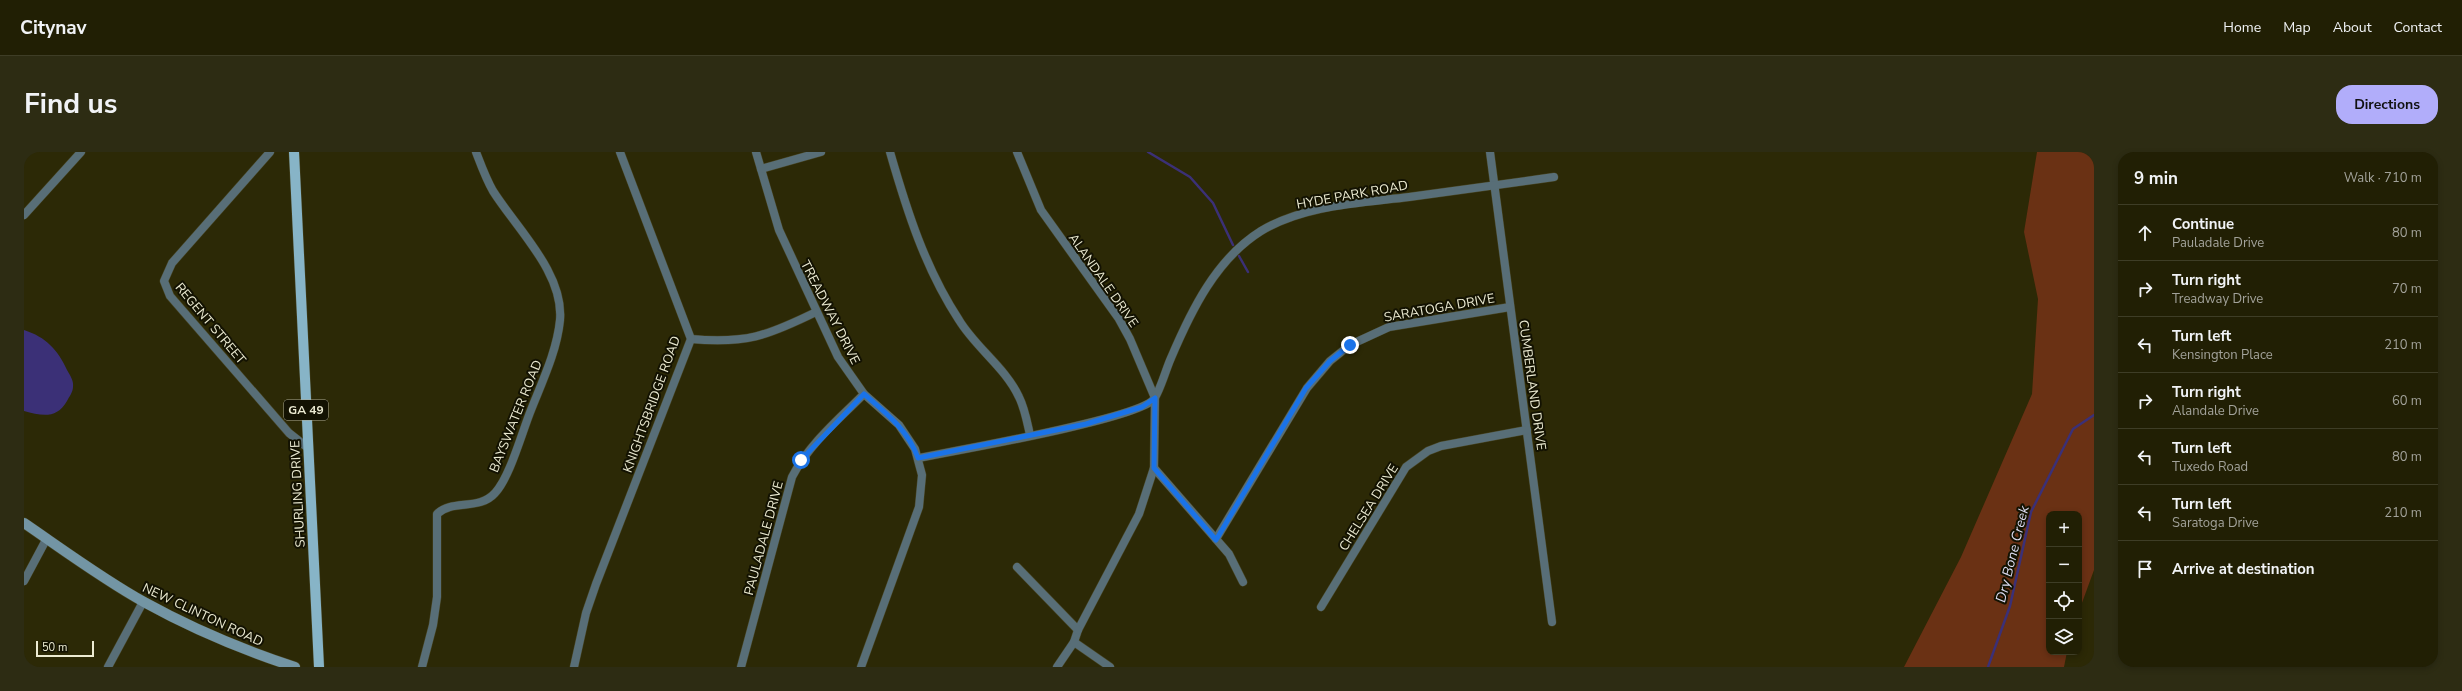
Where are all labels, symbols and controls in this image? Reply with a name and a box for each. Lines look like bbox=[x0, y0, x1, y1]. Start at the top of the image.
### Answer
text: Citynav bbox=[20, 15, 87, 41]
text: Home bbox=[2223, 18, 2261, 37]
text: Map bbox=[2283, 18, 2311, 37]
text: About bbox=[2333, 18, 2372, 37]
text: Contact bbox=[2394, 18, 2442, 37]
text: Find us bbox=[24, 85, 118, 123]
button: Directions bbox=[2336, 85, 2438, 124]
text: 9 min bbox=[2134, 167, 2178, 190]
text: Walk · 710 m bbox=[2344, 169, 2422, 187]
street label: HYDE PARK ROAD bbox=[1295, 176, 1409, 214]
text: Continue bbox=[2172, 214, 2234, 234]
icon: ahead bbox=[2134, 222, 2156, 244]
text: 80 m bbox=[2392, 224, 2422, 242]
street label: ALANDALE DRIVE bbox=[1064, 230, 1142, 331]
text: Pauladale Drive bbox=[2172, 234, 2264, 252]
street label: TREADWAY DRIVE bbox=[796, 257, 864, 367]
text: Turn right bbox=[2172, 270, 2241, 290]
icon: right bbox=[2134, 278, 2156, 300]
street label: REGENT STREET bbox=[171, 279, 250, 368]
text: 70 m bbox=[2392, 280, 2422, 298]
street label: SARATOGA DRIVE bbox=[1382, 289, 1496, 327]
text: Treadway Drive bbox=[2172, 290, 2263, 308]
street label: CUMBERLAND DRIVE bbox=[1514, 319, 1550, 451]
text: Turn left bbox=[2172, 326, 2231, 346]
street label: KNIGHTSBRIDGE ROAD bbox=[619, 333, 685, 475]
icon: left bbox=[2134, 334, 2156, 356]
route end bbox=[1341, 336, 1359, 354]
text: 210 m bbox=[2384, 336, 2422, 354]
text: Kensington Place bbox=[2172, 346, 2273, 364]
street label: BAYSWATER ROAD bbox=[485, 358, 547, 475]
text: Turn right bbox=[2172, 382, 2241, 402]
icon: right bbox=[2134, 390, 2156, 412]
text: 60 m bbox=[2392, 392, 2422, 410]
road number: GA 49 bbox=[284, 400, 328, 420]
text: Alandale Drive bbox=[2172, 402, 2259, 420]
text: Turn left bbox=[2172, 438, 2231, 458]
street label: SHURLING DRIVE bbox=[286, 440, 310, 548]
icon: left bbox=[2134, 446, 2156, 468]
text: 80 m bbox=[2392, 448, 2422, 466]
route start bbox=[792, 451, 810, 469]
text: Tuxedo Road bbox=[2172, 458, 2248, 476]
street label: CHELSEA DRIVE bbox=[1335, 461, 1403, 554]
street label: PAULADALE DRIVE bbox=[740, 479, 788, 597]
text: Turn left bbox=[2172, 494, 2231, 514]
icon: left bbox=[2134, 502, 2156, 524]
water label: Dry Bone Creek bbox=[1991, 503, 2034, 605]
text: 210 m bbox=[2384, 504, 2422, 522]
map controls bbox=[2046, 511, 2082, 655]
button: + bbox=[2046, 511, 2082, 547]
text: Saratoga Drive bbox=[2172, 514, 2259, 532]
button: − bbox=[2046, 547, 2082, 583]
icon: arrive bbox=[2134, 558, 2156, 580]
text: Arrive at destination bbox=[2172, 559, 2315, 579]
street label: NEW CLINTON ROAD bbox=[139, 579, 266, 651]
button: locate bbox=[2046, 583, 2082, 619]
button: layers bbox=[2046, 619, 2082, 655]
scale bar bbox=[36, 639, 94, 658]
text: 50 m bbox=[42, 640, 67, 655]

